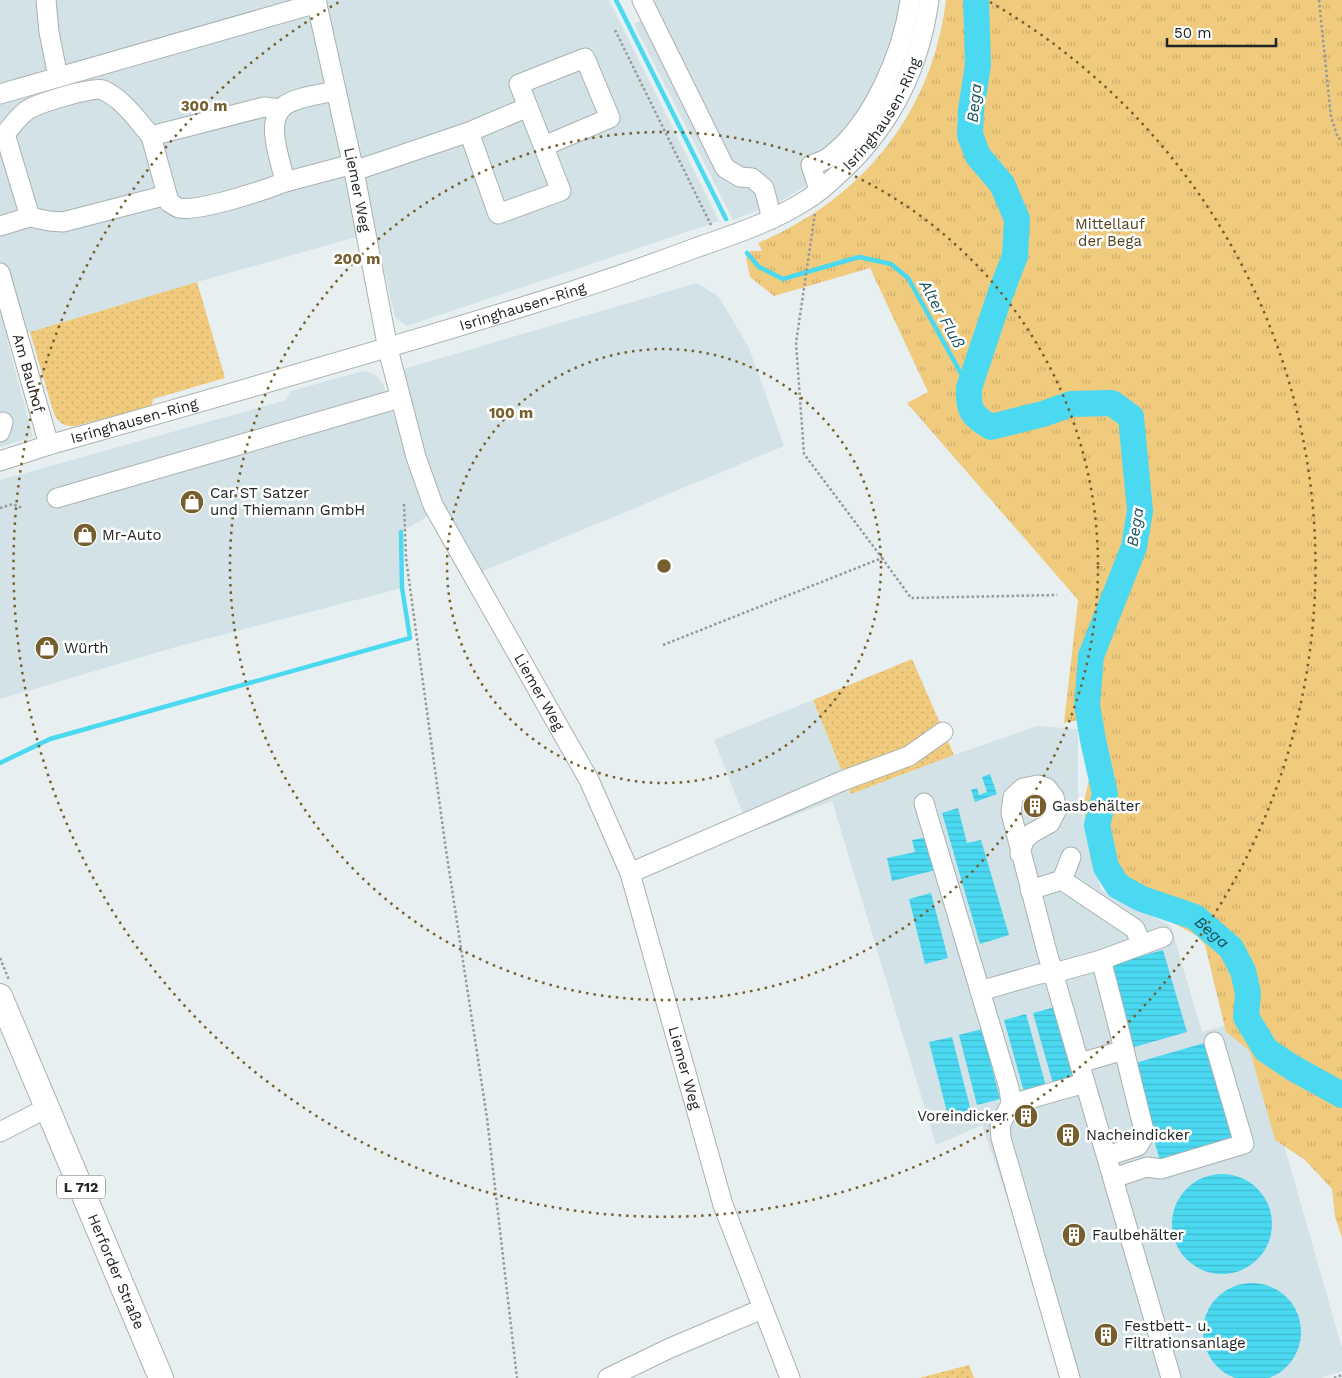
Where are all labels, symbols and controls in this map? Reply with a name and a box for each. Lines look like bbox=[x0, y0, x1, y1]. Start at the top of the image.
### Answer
scale bar bbox=[1167, 15, 1276, 47]
text: 50 m bbox=[1174, 24, 1211, 42]
street label: Isringhausen-Ring bbox=[839, 55, 924, 174]
water label: Bega bbox=[963, 82, 986, 123]
text: 300 m bbox=[181, 97, 227, 115]
street label: Liemer Weg bbox=[340, 146, 374, 233]
park label: Mittellauf der Bega bbox=[1075, 215, 1145, 250]
text: 200 m bbox=[334, 250, 380, 268]
water label: Alter Fluß bbox=[915, 276, 969, 352]
street label: Isringhausen-Ring bbox=[457, 278, 588, 335]
street label: Am Bauhof bbox=[9, 332, 48, 415]
street label: Isringhausen-Ring bbox=[68, 394, 200, 447]
text: 100 m bbox=[489, 404, 533, 422]
place label: Car ST Satzer und Thiemann GmbH bbox=[210, 484, 365, 519]
shop icon: Car ST Satzer und Thiemann GmbH bbox=[179, 489, 205, 515]
water label: Bega bbox=[1123, 506, 1147, 548]
shop icon: Mr-Auto bbox=[72, 522, 98, 548]
place label: Mr-Auto bbox=[102, 526, 161, 544]
centre of rings bbox=[655, 557, 673, 575]
shop icon: Würth bbox=[34, 635, 60, 661]
place label: Würth bbox=[64, 639, 109, 657]
street label: Liemer Weg bbox=[510, 650, 568, 734]
building icon: Gasbehälter bbox=[1022, 793, 1048, 819]
place label: Gasbehälter bbox=[1052, 797, 1140, 815]
water label: Bega bbox=[1191, 912, 1233, 952]
street label: Liemer Weg bbox=[664, 1024, 705, 1112]
building icon: Voreindicker bbox=[1013, 1103, 1039, 1129]
place label: Voreindicker bbox=[917, 1107, 1008, 1125]
building icon: Nacheindicker bbox=[1055, 1122, 1081, 1148]
place label: Nacheindicker bbox=[1086, 1126, 1190, 1144]
road number: L 712 bbox=[57, 1176, 105, 1198]
street label: Herforder Straße bbox=[84, 1211, 148, 1332]
building icon: Faulbehälter bbox=[1061, 1222, 1087, 1248]
place label: Faulbehälter bbox=[1092, 1226, 1184, 1244]
place label: Festbett- u. Filtrationsanlage bbox=[1124, 1317, 1246, 1352]
building icon: Festbett- u. Filtrationsanlage bbox=[1093, 1322, 1119, 1348]

